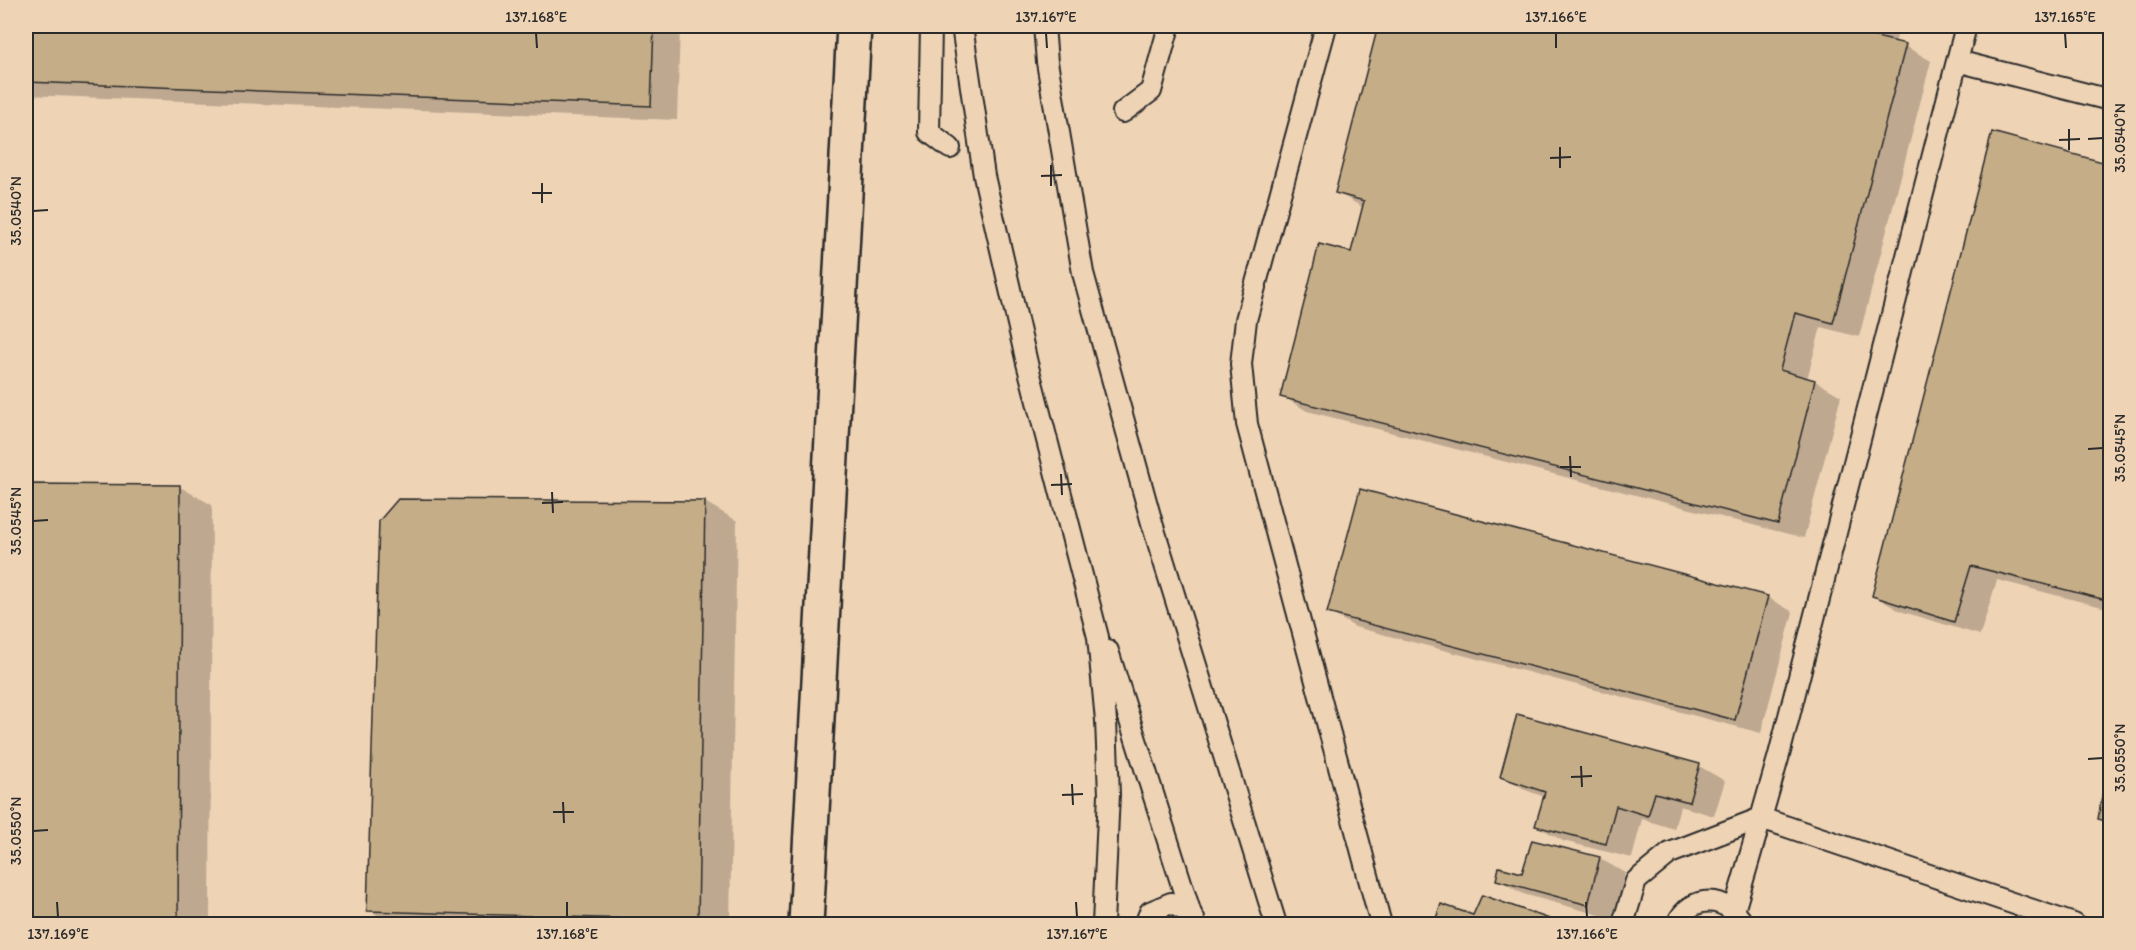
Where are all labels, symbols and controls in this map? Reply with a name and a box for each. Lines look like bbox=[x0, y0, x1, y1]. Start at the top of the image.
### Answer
text: 137.168°E bbox=[505, 8, 567, 26]
text: 137.167°E bbox=[1015, 8, 1077, 26]
text: 137.166°E bbox=[1525, 8, 1587, 26]
text: 137.165°E bbox=[2034, 8, 2096, 26]
text: 35.0540°N bbox=[2111, 103, 2129, 173]
text: 35.0540°N bbox=[7, 176, 25, 246]
text: 35.0545°N bbox=[2111, 414, 2129, 482]
text: 35.0545°N bbox=[7, 487, 25, 555]
text: 35.0550°N bbox=[2111, 724, 2129, 792]
text: 35.0550°N bbox=[7, 797, 25, 865]
text: 137.169°E bbox=[27, 925, 89, 943]
text: 137.168°E bbox=[536, 925, 598, 943]
text: 137.167°E bbox=[1046, 925, 1108, 943]
text: 137.166°E bbox=[1556, 925, 1618, 943]

